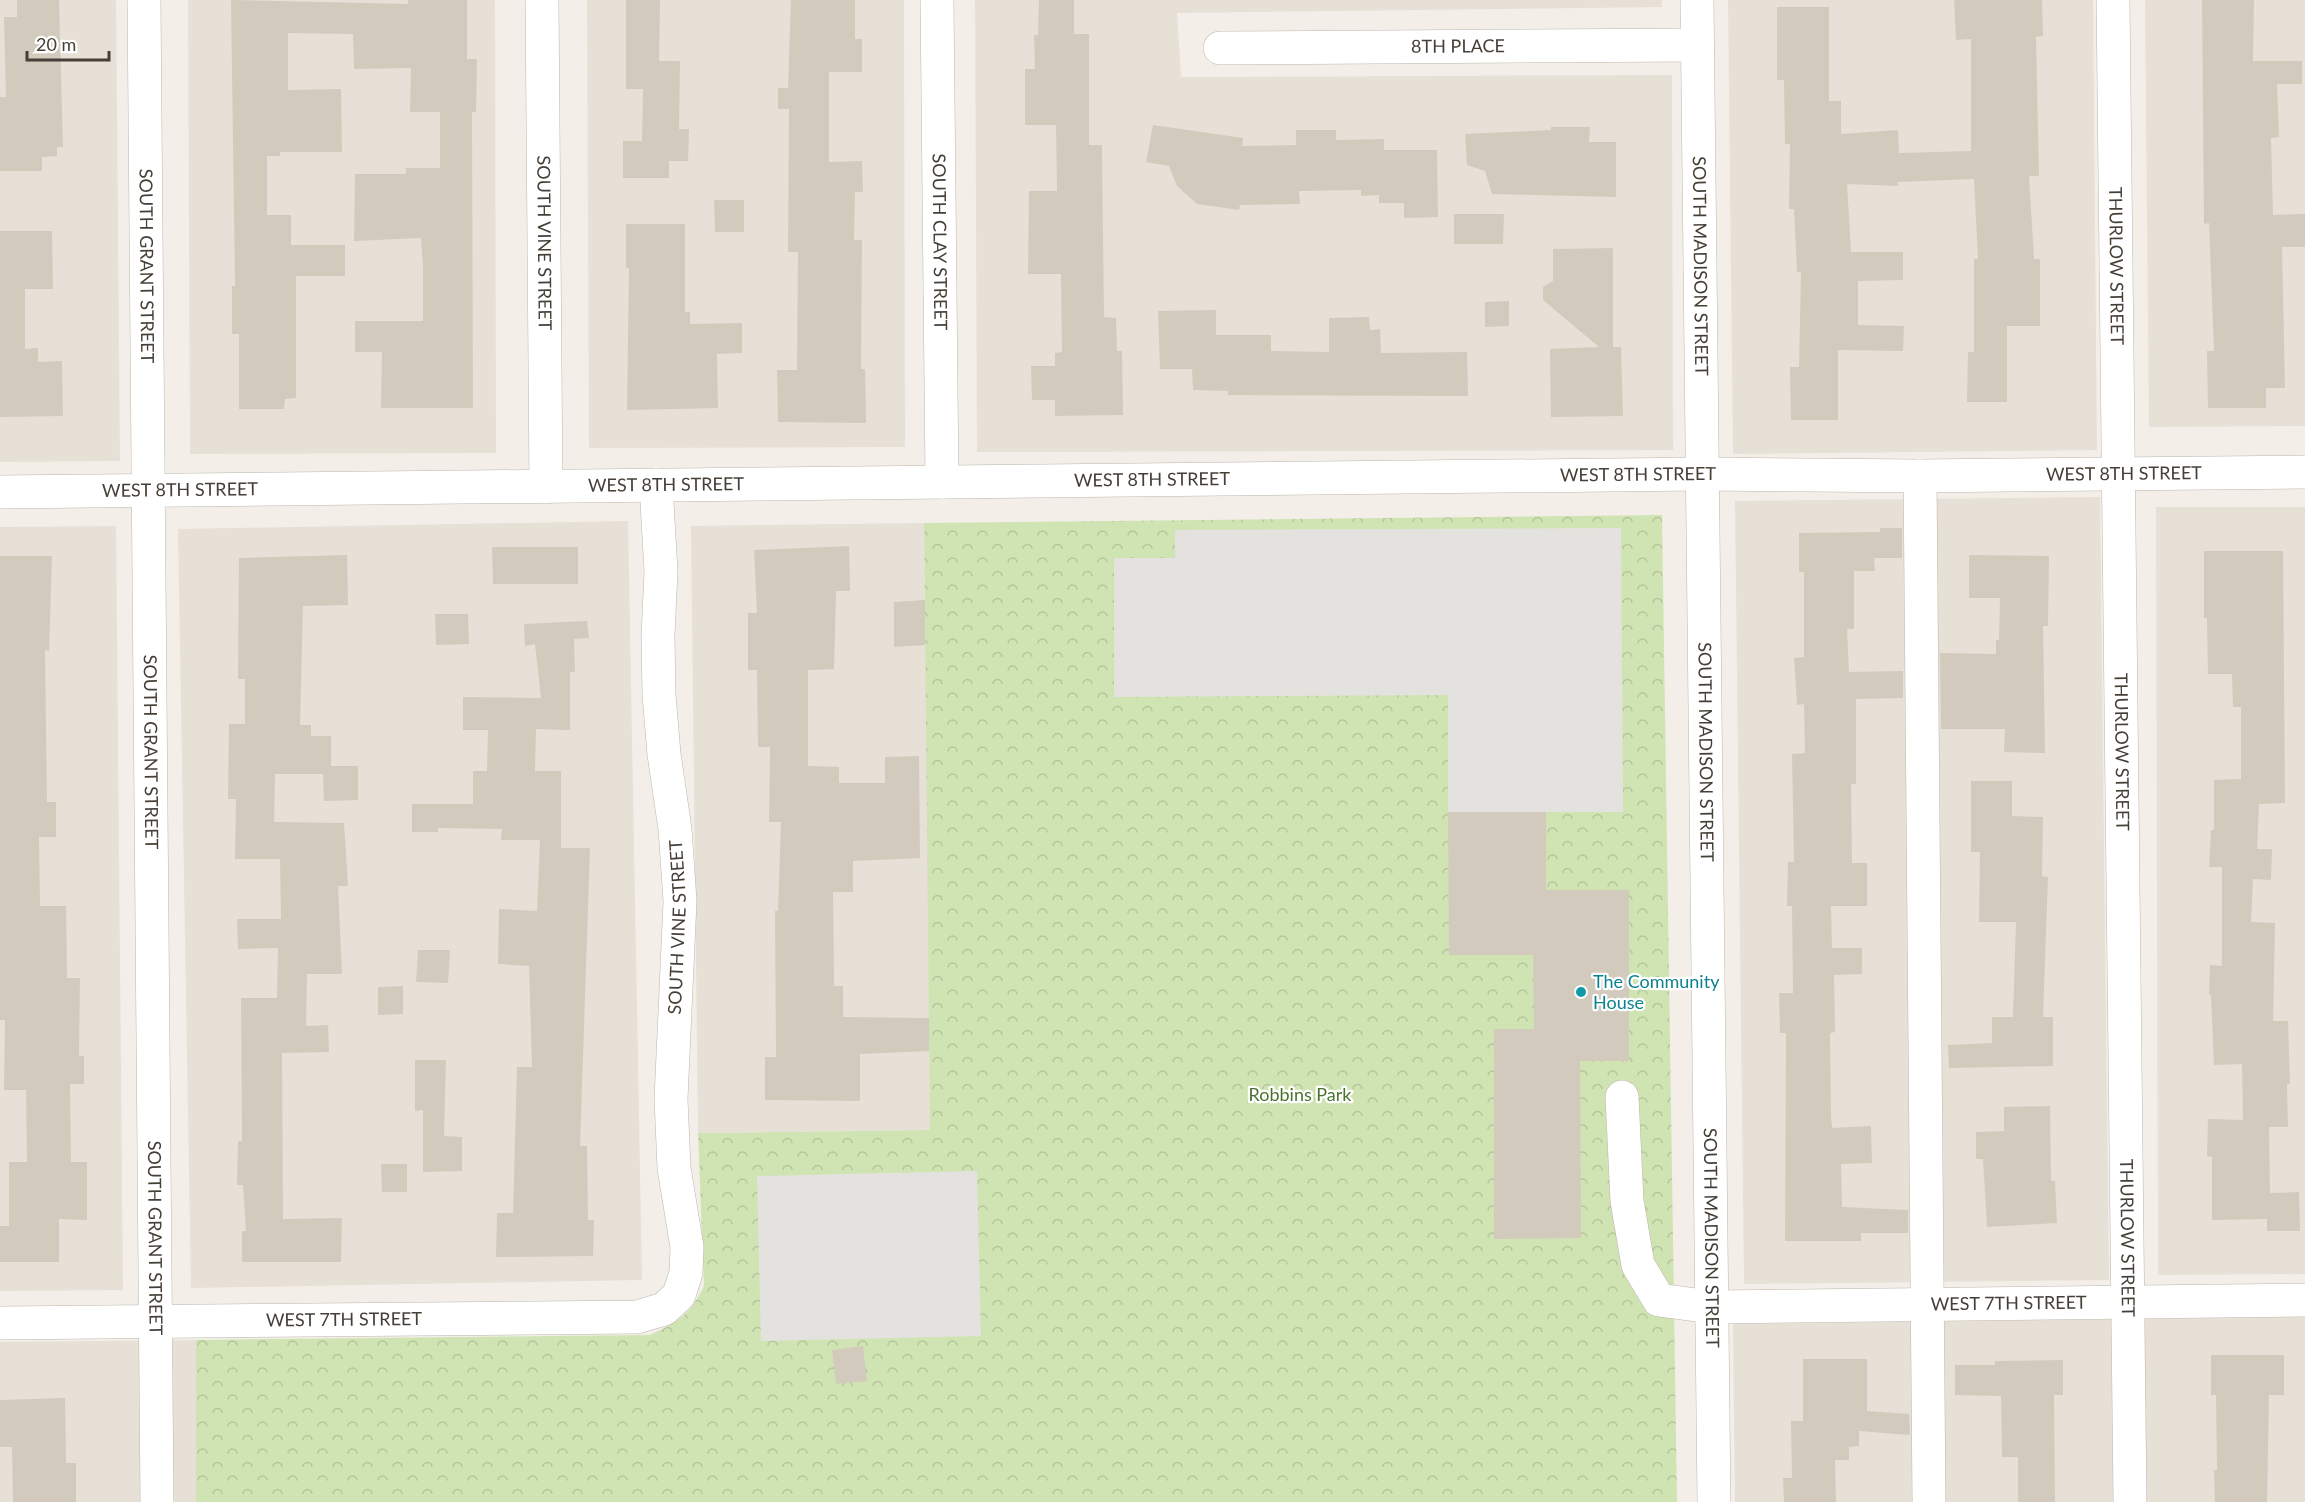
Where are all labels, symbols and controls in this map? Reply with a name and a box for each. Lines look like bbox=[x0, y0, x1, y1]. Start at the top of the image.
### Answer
scale bar bbox=[27, 24, 110, 62]
text: 20 m bbox=[36, 33, 76, 55]
street label: 8TH PLACE bbox=[1411, 34, 1505, 57]
street label: SOUTH CLAY STREET bbox=[929, 153, 952, 331]
street label: SOUTH VINE STREET bbox=[533, 155, 557, 331]
street label: SOUTH MADISON STREET bbox=[1689, 156, 1713, 376]
street label: SOUTH GRANT STREET bbox=[135, 169, 159, 364]
street label: THURLOW STREET bbox=[2105, 187, 2129, 345]
street label: WEST 8TH STREET bbox=[2046, 461, 2202, 485]
street label: WEST 8TH STREET bbox=[1560, 462, 1716, 486]
street label: WEST 8TH STREET bbox=[1074, 467, 1230, 491]
street label: WEST 8TH STREET bbox=[588, 472, 744, 496]
street label: WEST 8TH STREET bbox=[102, 477, 259, 501]
street label: SOUTH MADISON STREET bbox=[1694, 642, 1719, 862]
street label: SOUTH GRANT STREET bbox=[140, 655, 163, 850]
street label: THURLOW STREET bbox=[2111, 673, 2134, 831]
street label: SOUTH VINE STREET bbox=[663, 839, 690, 1015]
place label: The Community House bbox=[1593, 970, 1720, 1013]
marker: The Community House bbox=[1574, 985, 1588, 999]
park label: Robbins Park bbox=[1249, 1083, 1352, 1105]
street label: SOUTH MADISON STREET bbox=[1700, 1128, 1724, 1348]
street label: SOUTH GRANT STREET bbox=[144, 1141, 168, 1336]
street label: THURLOW STREET bbox=[2116, 1159, 2140, 1317]
street label: WEST 7TH STREET bbox=[1930, 1291, 2087, 1314]
street label: WEST 7TH STREET bbox=[266, 1307, 422, 1330]

